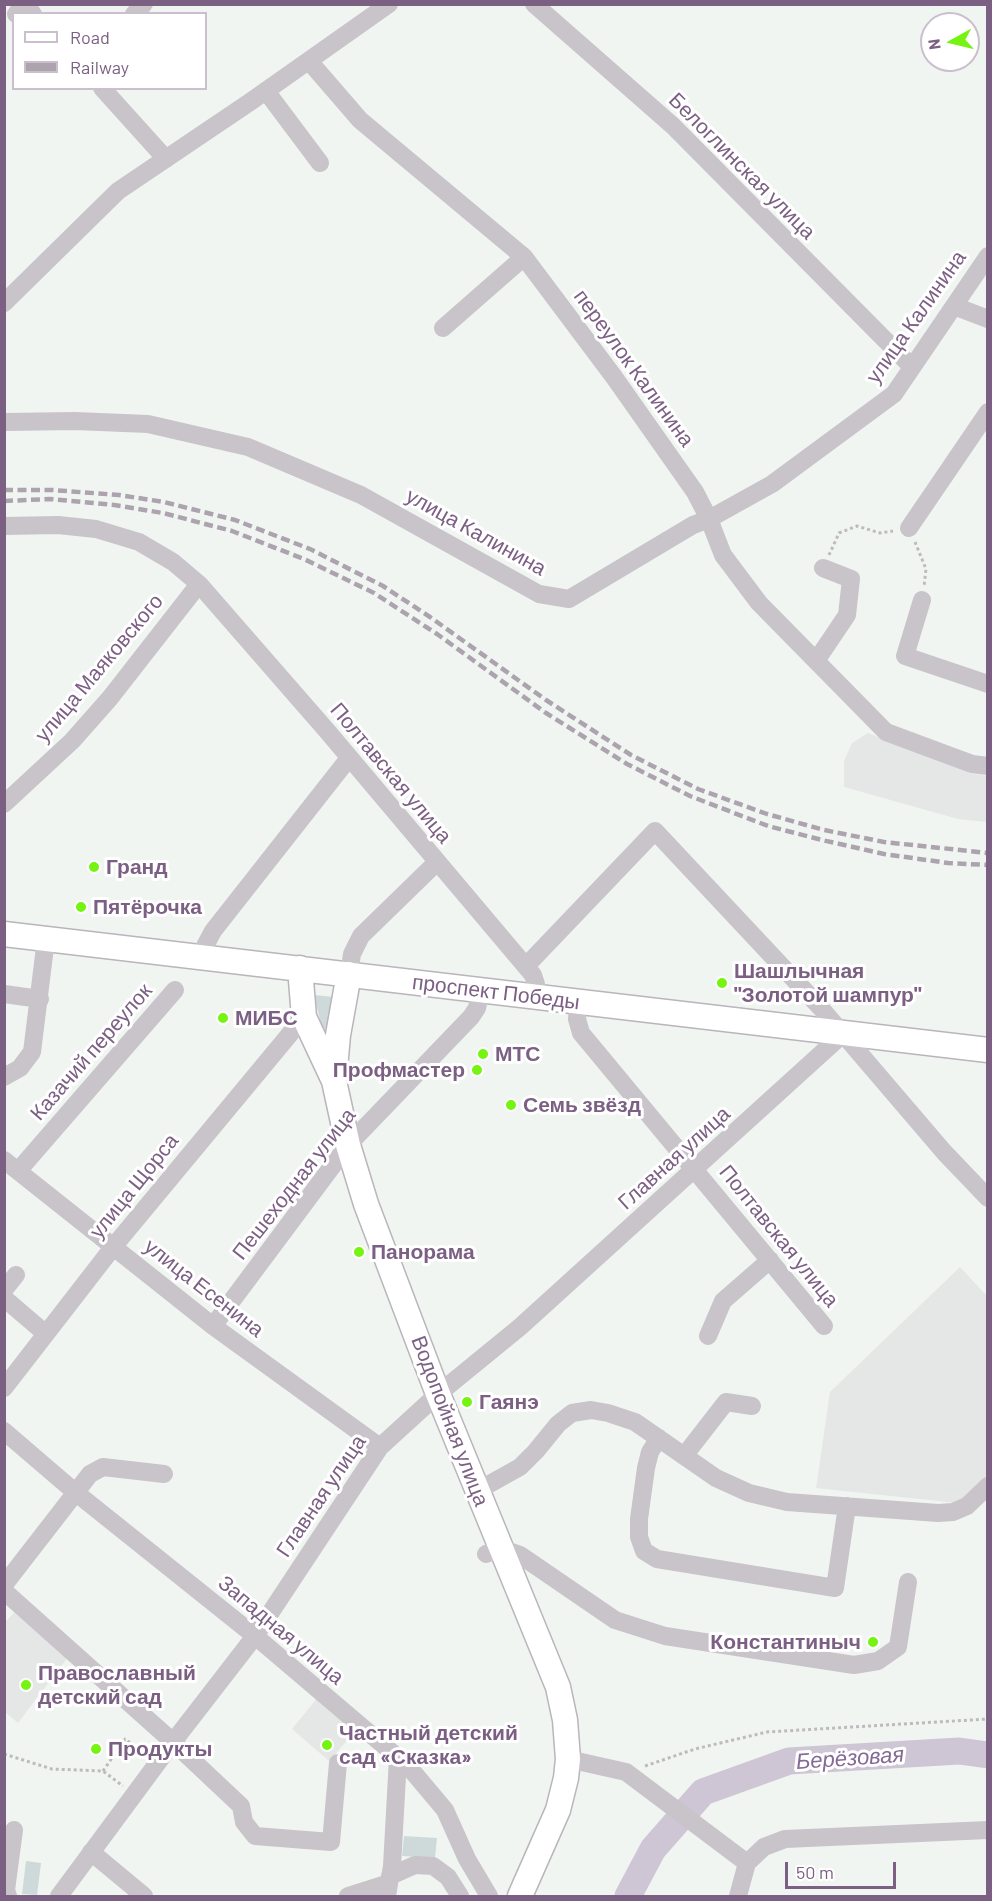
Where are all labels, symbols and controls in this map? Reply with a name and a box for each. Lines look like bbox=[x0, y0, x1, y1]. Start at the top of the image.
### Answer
legend bbox=[12, 12, 207, 90]
north arrow bbox=[920, 12, 980, 72]
text: Road bbox=[70, 26, 110, 48]
text: N bbox=[924, 38, 944, 51]
text: Railway bbox=[70, 56, 129, 78]
street label: Белоглинская улица bbox=[663, 87, 821, 245]
street label: улица Калинина bbox=[861, 246, 971, 388]
street label: переулок Калинина bbox=[568, 284, 700, 452]
street label: улица Калинина bbox=[401, 483, 551, 581]
street label: улица Маяковского bbox=[30, 589, 168, 747]
street label: Полтавская улица bbox=[325, 698, 457, 848]
place label: Гранд bbox=[106, 854, 168, 880]
marker: Гранд bbox=[87, 860, 101, 874]
place label: Пятёрочка bbox=[93, 894, 202, 920]
marker: Пятёрочка bbox=[74, 900, 88, 914]
place label: Шашлычная "Золотой шампур" bbox=[734, 958, 921, 1008]
street label: проспект Победы bbox=[411, 969, 581, 1015]
marker: Шашлычная "Золотой шампур" bbox=[715, 976, 729, 990]
street label: Казачий переулок bbox=[25, 979, 157, 1125]
place label: МИБС bbox=[235, 1005, 298, 1031]
marker: МИБС bbox=[216, 1011, 230, 1025]
place label: МТС bbox=[495, 1041, 540, 1067]
marker: МТС bbox=[476, 1047, 490, 1061]
place label: Профмастер bbox=[333, 1057, 465, 1083]
marker: Профмастер bbox=[470, 1063, 484, 1077]
place label: Семь звёзд bbox=[523, 1092, 641, 1118]
marker: Семь звёзд bbox=[504, 1098, 518, 1112]
street label: Главная улица bbox=[613, 1101, 735, 1215]
street label: Пешеходная улица bbox=[227, 1103, 361, 1265]
street label: улица Щорса bbox=[84, 1129, 184, 1243]
street label: Полтавская улица bbox=[714, 1160, 844, 1312]
street label: улица Есенина bbox=[139, 1234, 269, 1342]
place label: Панорама bbox=[371, 1239, 475, 1265]
marker: Панорама bbox=[352, 1245, 366, 1259]
street label: Водопойная улица bbox=[406, 1332, 494, 1510]
place label: Гаянэ bbox=[479, 1389, 539, 1415]
marker: Гаянэ bbox=[460, 1395, 474, 1409]
street label: Главная улица bbox=[271, 1430, 371, 1562]
street label: Западная улица bbox=[213, 1570, 349, 1690]
place label: Константиныч bbox=[710, 1629, 861, 1655]
marker: Константиныч bbox=[866, 1635, 880, 1649]
place label: Православный детский сад bbox=[38, 1660, 196, 1710]
marker: Православный детский сад bbox=[19, 1678, 33, 1692]
place label: Частный детский сад «Сказка» bbox=[339, 1720, 518, 1770]
place label: Продукты bbox=[108, 1736, 212, 1762]
marker: Частный детский сад «Сказка» bbox=[320, 1738, 334, 1752]
water label: Берёзовая bbox=[795, 1741, 905, 1775]
marker: Продукты bbox=[89, 1742, 103, 1756]
scale bar bbox=[788, 1850, 899, 1888]
text: 50 m bbox=[796, 1861, 834, 1883]

